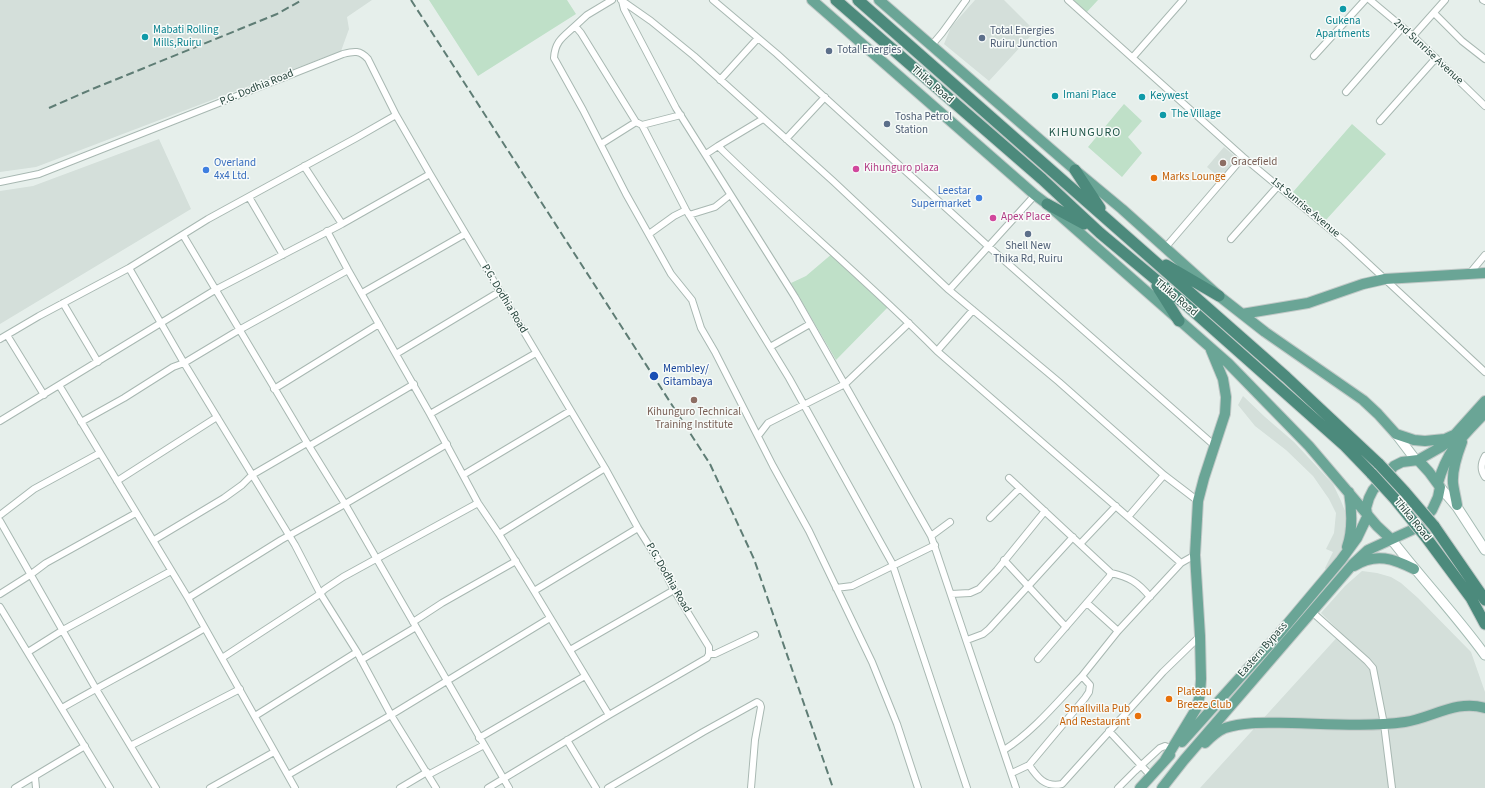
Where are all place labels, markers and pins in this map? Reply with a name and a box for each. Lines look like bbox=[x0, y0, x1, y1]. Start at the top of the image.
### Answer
marker: Gukena Apartments bbox=[1338, 4, 1348, 14]
place label: Gukena Apartments bbox=[1316, 15, 1370, 41]
place label: Mabati Rolling Mills,Ruiru bbox=[153, 24, 218, 50]
place label: Total Energies Ruiru Junction bbox=[990, 25, 1058, 51]
marker: Mabati Rolling Mills,Ruiru bbox=[140, 32, 150, 42]
marker: Total Energies Ruiru Junction bbox=[977, 33, 987, 43]
place label: Total Energies bbox=[837, 44, 901, 58]
marker: Total Energies bbox=[824, 46, 834, 56]
place label: Imani Place bbox=[1063, 89, 1116, 103]
place label: Keywest bbox=[1150, 90, 1188, 104]
marker: Imani Place bbox=[1050, 91, 1060, 101]
marker: Keywest bbox=[1137, 92, 1147, 102]
place label: The Village bbox=[1171, 108, 1221, 122]
marker: The Village bbox=[1158, 110, 1168, 120]
place label: Tosha Petrol Station bbox=[895, 111, 952, 137]
marker: Tosha Petrol Station bbox=[882, 119, 892, 129]
place label: Gracefield bbox=[1231, 156, 1277, 170]
place label: Overland 4x4 Ltd. bbox=[214, 157, 256, 183]
marker: Gracefield bbox=[1218, 158, 1228, 168]
place label: Kihunguro plaza bbox=[864, 162, 939, 176]
marker: Kihunguro plaza bbox=[851, 164, 861, 174]
marker: Overland 4x4 Ltd. bbox=[201, 165, 211, 175]
place label: Marks Lounge bbox=[1162, 171, 1226, 185]
marker: Marks Lounge bbox=[1149, 173, 1159, 183]
place label: Leestar Supermarket bbox=[911, 185, 971, 211]
marker: Leestar Supermarket bbox=[974, 193, 984, 203]
place label: Apex Place bbox=[1001, 211, 1050, 225]
marker: Apex Place bbox=[988, 213, 998, 223]
marker: Shell New Thika Rd, Ruiru bbox=[1023, 229, 1033, 239]
place label: Shell New Thika Rd, Ruiru bbox=[993, 240, 1063, 266]
place label: Membley/ Gitambaya bbox=[663, 363, 713, 389]
marker: Membley/ Gitambaya bbox=[648, 370, 660, 382]
marker: Kihunguro Technical Training Institute bbox=[689, 395, 699, 405]
place label: Kihunguro Technical Training Institute bbox=[647, 406, 741, 432]
place label: Plateau Breeze Club bbox=[1177, 686, 1231, 712]
marker: Plateau Breeze Club bbox=[1164, 694, 1174, 704]
place label: Smallvilla Pub And Restaurant bbox=[1060, 703, 1130, 729]
marker: Smallvilla Pub And Restaurant bbox=[1133, 711, 1143, 721]

